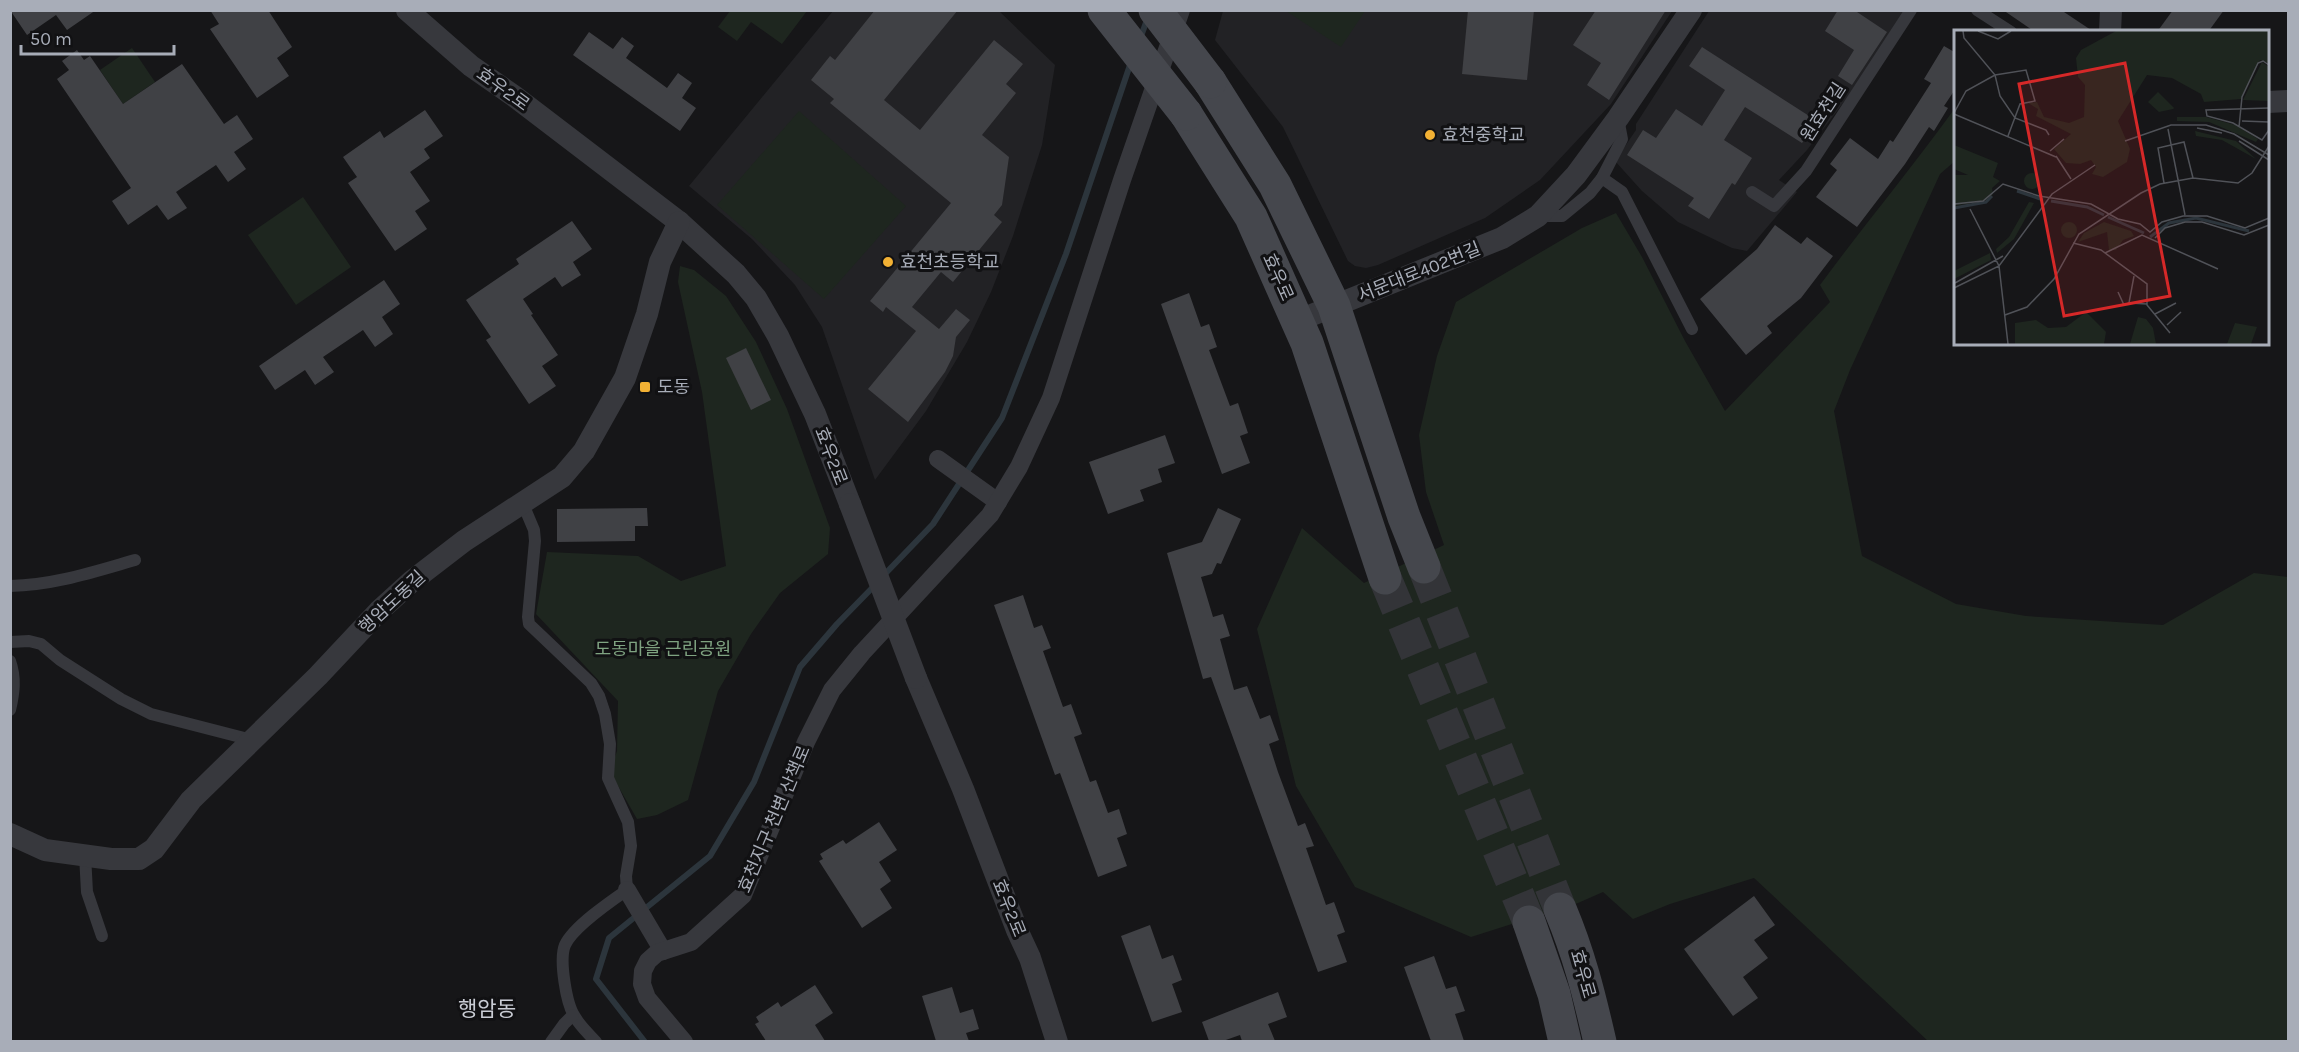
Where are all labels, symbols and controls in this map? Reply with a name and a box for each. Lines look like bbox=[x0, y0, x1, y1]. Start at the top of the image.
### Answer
scale bar bbox=[21, 18, 174, 56]
text: 50 m bbox=[30, 28, 72, 50]
inset map bbox=[1954, 30, 2269, 345]
street label: 효우2로 bbox=[472, 62, 534, 116]
street label: 원효천길 bbox=[1796, 78, 1850, 146]
place label: 효천중학교 bbox=[1442, 124, 1525, 146]
marker: 효천중학교 bbox=[1423, 128, 1437, 142]
street label: 서문대로402번길 bbox=[1354, 237, 1484, 307]
street label: 효우로 bbox=[1258, 250, 1298, 304]
place label: 효천초등학교 bbox=[900, 251, 999, 273]
marker: 효천초등학교 bbox=[881, 255, 895, 269]
place label: 도동 bbox=[657, 376, 690, 398]
marker: 도동 bbox=[638, 380, 652, 394]
street label: 효우2로 bbox=[810, 424, 852, 488]
street label: 행암도동길 bbox=[354, 566, 430, 638]
park label: 도동마을 근린공원 bbox=[595, 638, 731, 660]
street label: 효천지구 천변 산책로 bbox=[733, 742, 815, 896]
street label: 효우2로 bbox=[988, 876, 1030, 940]
street label: 효우로 bbox=[1566, 947, 1600, 1001]
district label: 행암동 bbox=[458, 997, 516, 1021]

